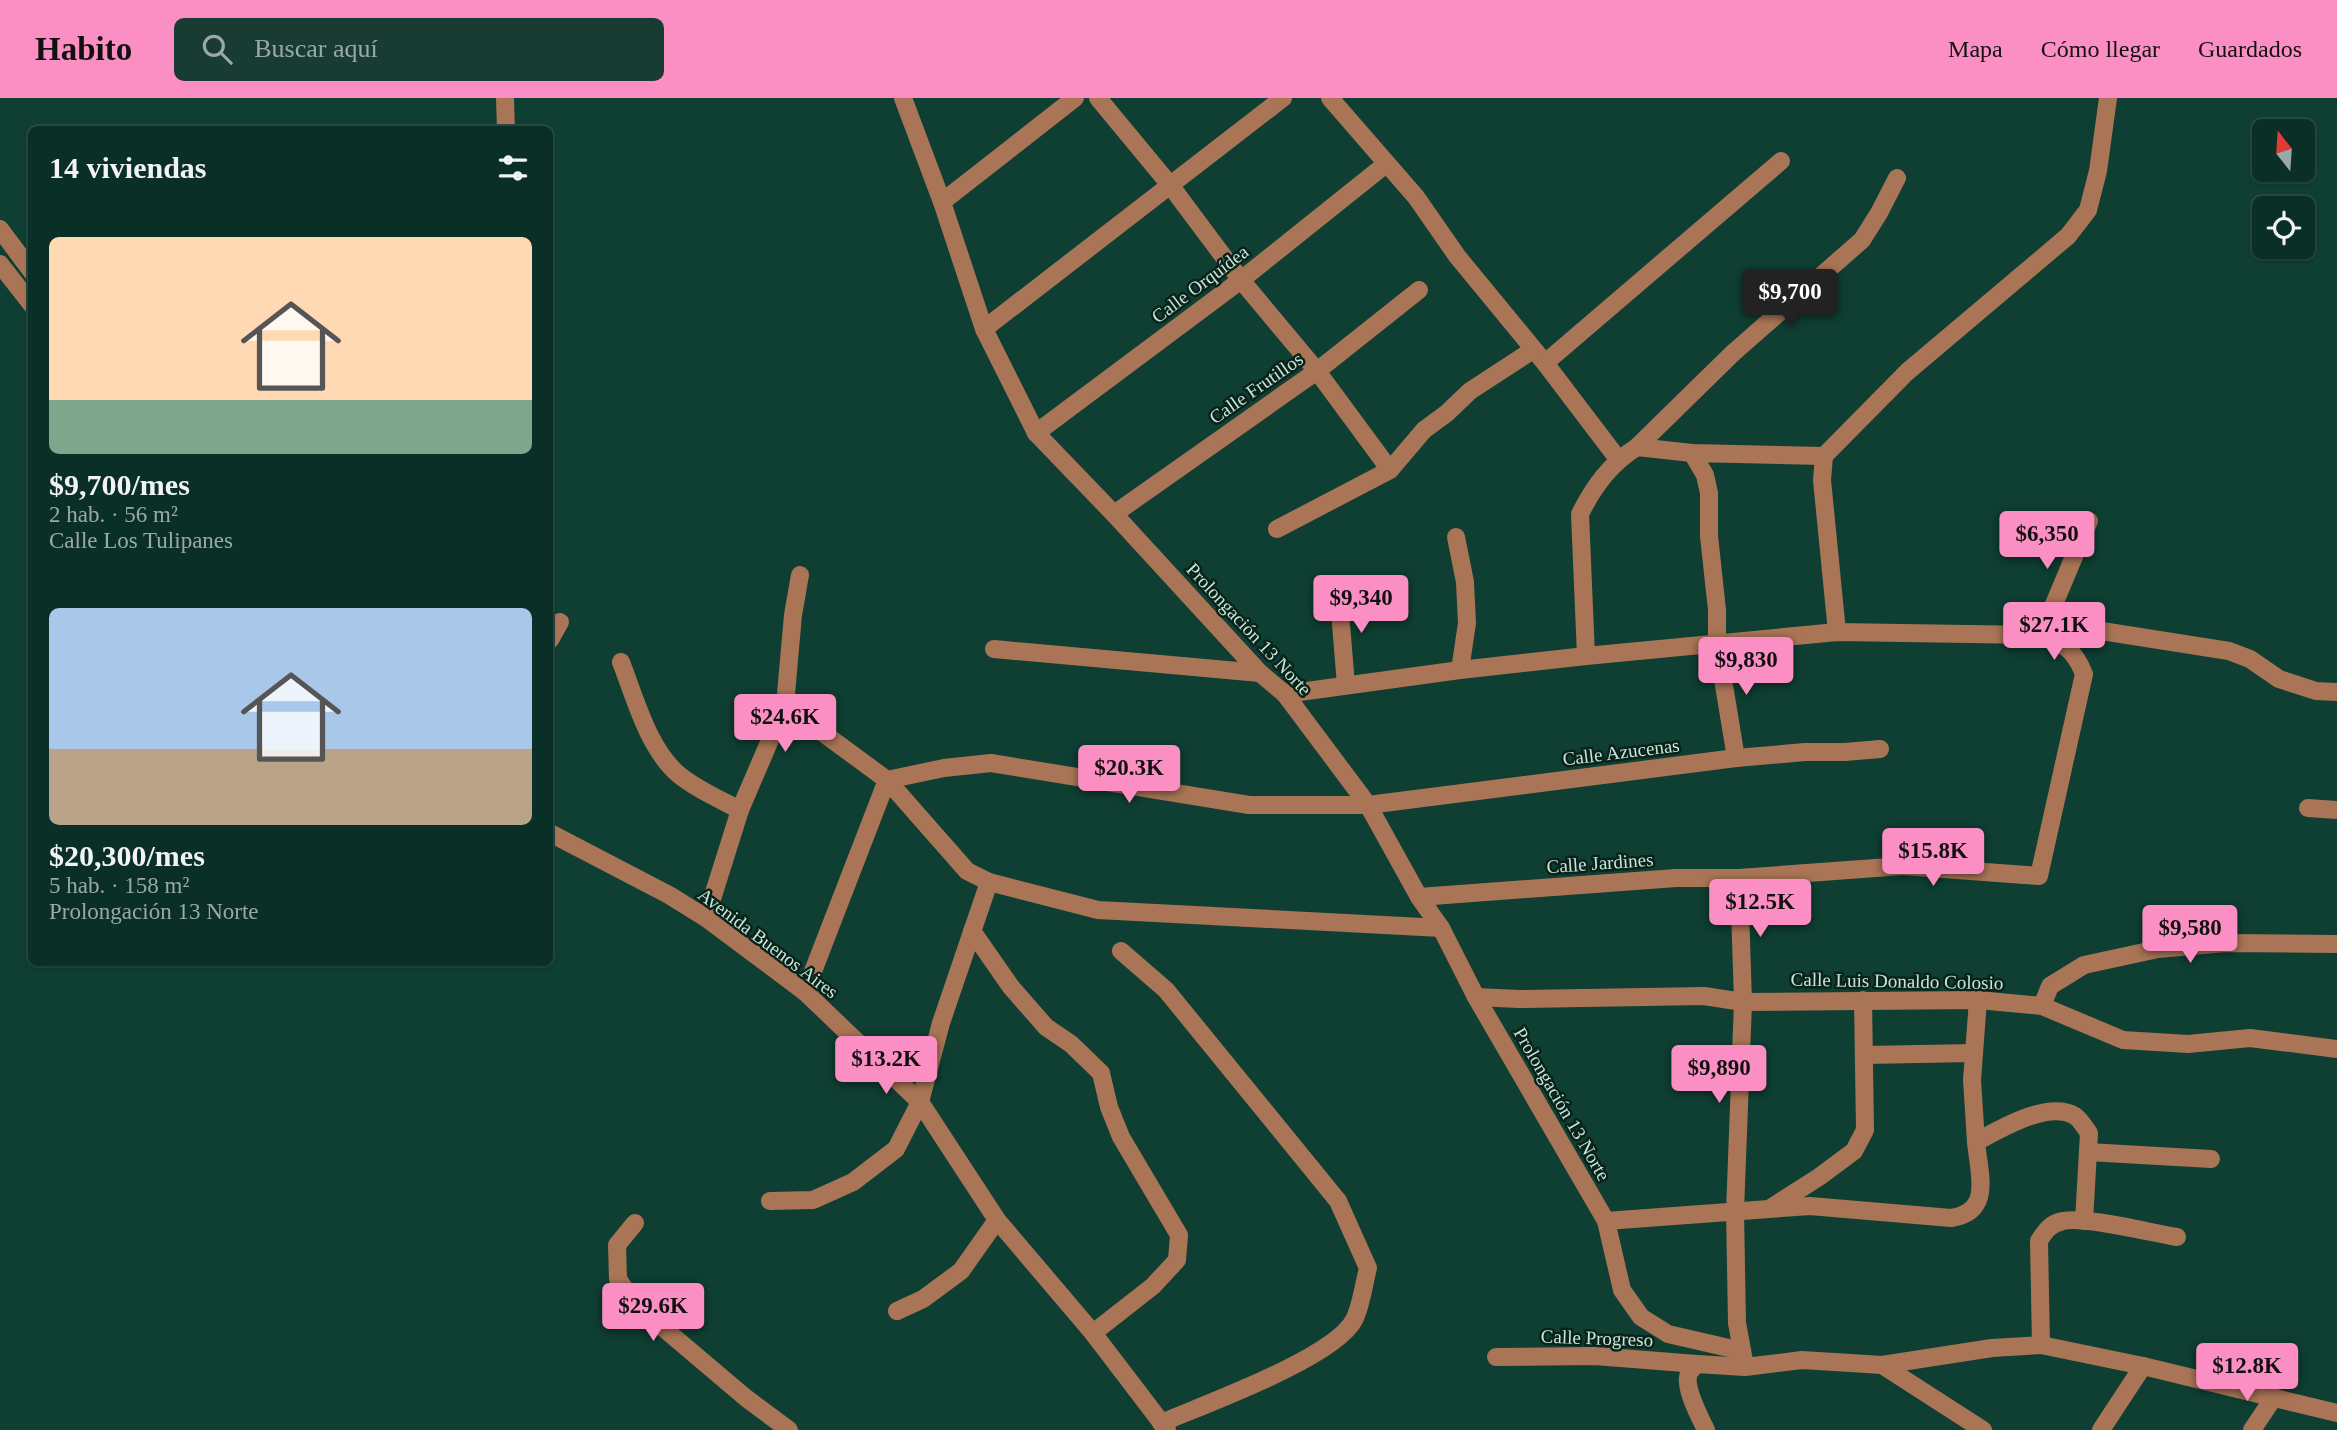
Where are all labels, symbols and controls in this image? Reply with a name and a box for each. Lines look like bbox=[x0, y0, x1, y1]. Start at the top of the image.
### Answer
search box bbox=[174, 18, 664, 81]
icon: search bbox=[198, 30, 236, 68]
text: Habito bbox=[35, 31, 132, 67]
text: Buscar aquí bbox=[254, 34, 378, 63]
text: Mapa bbox=[1948, 36, 2003, 62]
text: Cómo llegar bbox=[2041, 36, 2160, 62]
text: Guardados bbox=[2198, 36, 2302, 62]
north arrow bbox=[2252, 119, 2315, 182]
map controls bbox=[2252, 119, 2315, 259]
icon: filters bbox=[494, 149, 532, 187]
text: 14 viviendas bbox=[49, 151, 207, 184]
button: locate bbox=[2252, 196, 2315, 259]
street label: Calle Orquídea bbox=[1148, 241, 1253, 327]
pin: $9,700 bbox=[1733, 270, 1847, 329]
text: $9,700 bbox=[1758, 279, 1822, 304]
icon: home bbox=[228, 283, 354, 409]
street label: Calle Frutillos bbox=[1205, 348, 1307, 428]
text: $9,700/mes bbox=[49, 468, 190, 501]
text: 2 hab. · 56 m² bbox=[49, 502, 178, 527]
pin: $6,350 bbox=[1990, 512, 2104, 571]
text: $6,350 bbox=[2015, 521, 2079, 546]
text: Calle Los Tulipanes bbox=[49, 528, 233, 553]
street label: Prolongación 13 Norte bbox=[1182, 559, 1316, 699]
pin: $9,340 bbox=[1304, 575, 1418, 635]
text: $9,340 bbox=[1329, 585, 1393, 610]
pin: $27.1K bbox=[1997, 602, 2111, 662]
text: $27.1K bbox=[2019, 612, 2089, 637]
pin: $9,830 bbox=[1689, 638, 1803, 697]
text: $9,830 bbox=[1714, 647, 1778, 672]
icon: home bbox=[228, 654, 354, 780]
pin: $24.6K bbox=[728, 694, 842, 754]
text: $24.6K bbox=[750, 704, 820, 729]
street label: Calle Azucenas bbox=[1561, 734, 1681, 770]
pin: $20.3K bbox=[1072, 746, 1186, 805]
text: $20.3K bbox=[1094, 755, 1164, 780]
pin: $15.8K bbox=[1876, 828, 1990, 888]
text: $15.8K bbox=[1898, 838, 1968, 863]
text: $20,300/mes bbox=[49, 839, 205, 872]
street label: Calle Jardines bbox=[1546, 849, 1654, 877]
text: 5 hab. · 158 m² bbox=[49, 873, 189, 898]
pin: $12.5K bbox=[1703, 880, 1817, 939]
street label: Avenida Buenos Aires bbox=[694, 884, 842, 1002]
text: $12.5K bbox=[1725, 889, 1795, 914]
text: Prolongación 13 Norte bbox=[49, 899, 259, 924]
pin: $9,580 bbox=[2133, 906, 2247, 965]
text: $9,580 bbox=[2158, 915, 2222, 940]
street label: Calle Luis Donaldo Colosio bbox=[1790, 969, 2004, 993]
street label: Prolongación 13 Norte bbox=[1510, 1024, 1614, 1184]
pin: $13.2K bbox=[829, 1037, 943, 1096]
text: $13.2K bbox=[851, 1046, 921, 1071]
pin: $9,890 bbox=[1662, 1046, 1776, 1105]
text: $9,890 bbox=[1687, 1055, 1751, 1080]
pin: $29.6K bbox=[596, 1284, 710, 1343]
text: $29.6K bbox=[618, 1293, 688, 1318]
street label: Calle Progreso bbox=[1540, 1326, 1654, 1350]
pin: $12.8K bbox=[2190, 1344, 2304, 1403]
text: $12.8K bbox=[2212, 1353, 2282, 1378]

